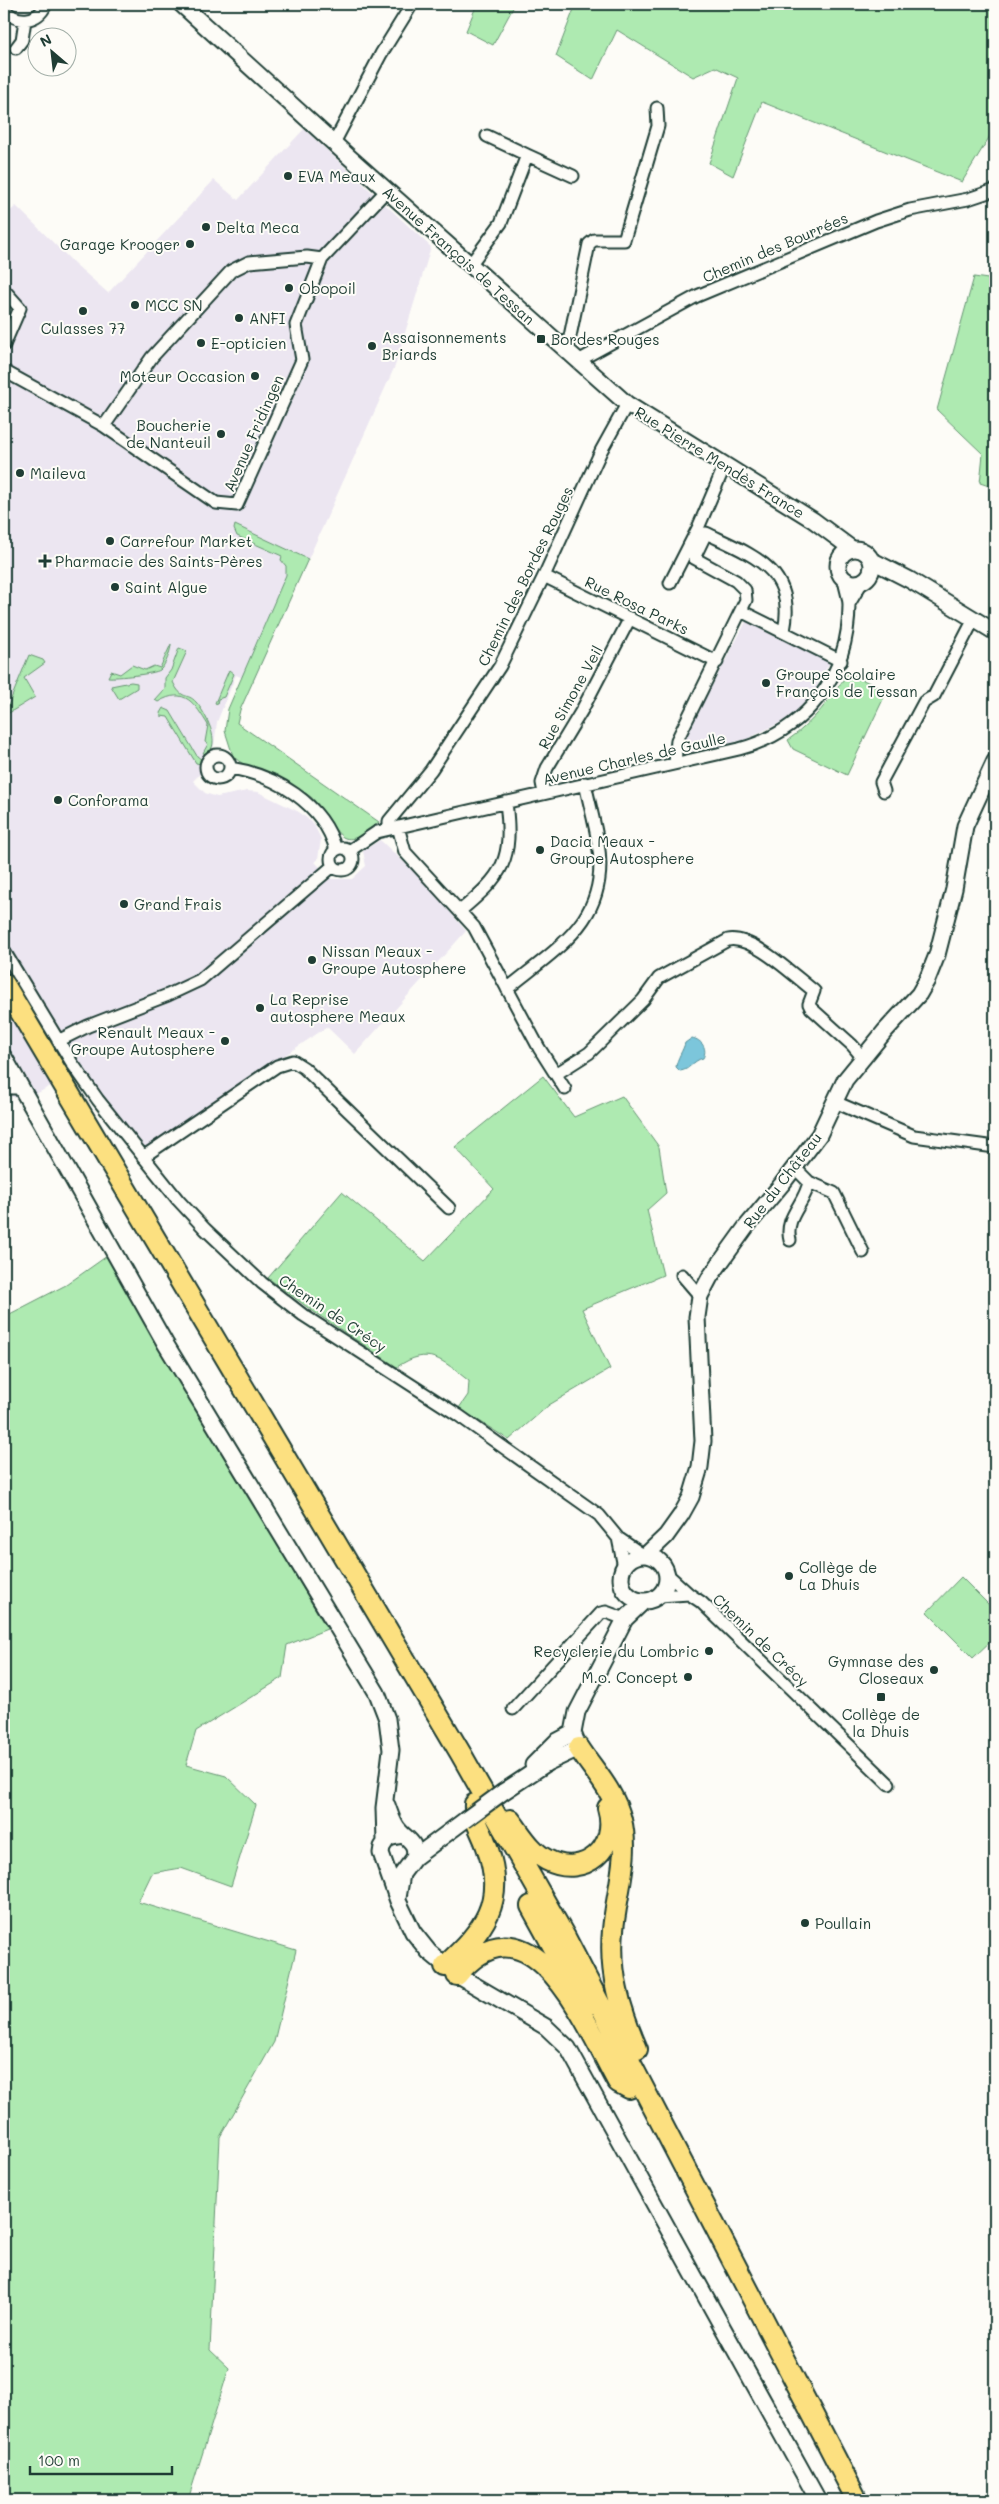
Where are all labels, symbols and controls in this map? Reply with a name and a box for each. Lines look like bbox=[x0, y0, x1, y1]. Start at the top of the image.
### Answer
north arrow bbox=[28, 28, 78, 78]
text: N bbox=[37, 29, 55, 51]
place label: EVA Meaux bbox=[298, 166, 376, 186]
marker: EVA Meaux bbox=[282, 170, 294, 182]
street label: Avenue François de Tessan bbox=[379, 181, 539, 329]
street label: Chemin des Bourrées bbox=[699, 207, 851, 287]
place label: Delta Meca bbox=[216, 217, 300, 237]
marker: Delta Meca bbox=[200, 221, 212, 233]
place label: Garage Krooger bbox=[60, 234, 180, 254]
marker: Garage Krooger bbox=[184, 238, 196, 250]
place label: Obopoil bbox=[299, 278, 356, 298]
marker: Obopoil bbox=[283, 282, 295, 294]
place label: MCC SN bbox=[145, 295, 203, 315]
marker: MCC SN bbox=[129, 299, 141, 311]
marker: Culasses 77 bbox=[77, 305, 89, 317]
place label: ANFI bbox=[249, 308, 286, 328]
marker: ANFI bbox=[233, 312, 245, 324]
place label: Culasses 77 bbox=[41, 318, 125, 338]
place label: Assaisonnements Briards bbox=[382, 327, 506, 364]
place label: Bordes Rouges bbox=[551, 329, 660, 349]
place label: E-opticien bbox=[211, 333, 286, 353]
marker: Bordes Rouges bbox=[535, 333, 547, 345]
marker: E-opticien bbox=[195, 337, 207, 349]
marker: Assaisonnements Briards bbox=[366, 340, 378, 352]
place label: Moteur Occasion bbox=[120, 366, 245, 386]
marker: Moteur Occasion bbox=[249, 370, 261, 382]
street label: Avenue Fridingen bbox=[218, 371, 288, 495]
street label: Rue Pierre Mendès France bbox=[631, 401, 809, 523]
place label: Boucherie de Nanteuil bbox=[126, 415, 211, 452]
marker: Boucherie de Nanteuil bbox=[215, 428, 227, 440]
place label: Maileva bbox=[30, 463, 86, 483]
marker: Maileva bbox=[14, 467, 26, 479]
street label: Chemin des Bordes Rouges bbox=[473, 483, 577, 669]
place label: Carrefour Market bbox=[120, 531, 252, 551]
marker: Carrefour Market bbox=[104, 535, 116, 547]
place label: Pharmacie des Saints-Pères bbox=[55, 551, 263, 571]
marker: Pharmacie des Saints-Pères bbox=[39, 555, 51, 567]
street label: Rue Rosa Parks bbox=[582, 571, 692, 639]
place label: Saint Algue bbox=[125, 577, 207, 597]
marker: Saint Algue bbox=[109, 581, 121, 593]
street label: Rue Simone Veil bbox=[533, 642, 607, 752]
place label: Groupe Scolaire François de Tessan bbox=[776, 664, 917, 701]
marker: Groupe Scolaire François de Tessan bbox=[760, 677, 772, 689]
street label: Avenue Charles de Gaulle bbox=[541, 727, 727, 789]
place label: Conforama bbox=[68, 790, 149, 810]
marker: Conforama bbox=[52, 794, 64, 806]
place label: Dacia Meaux - Groupe Autosphere bbox=[550, 831, 694, 868]
marker: Dacia Meaux - Groupe Autosphere bbox=[534, 844, 546, 856]
place label: Grand Frais bbox=[134, 894, 222, 914]
marker: Grand Frais bbox=[118, 898, 130, 910]
place label: Nissan Meaux - Groupe Autosphere bbox=[322, 941, 466, 978]
marker: Nissan Meaux - Groupe Autosphere bbox=[306, 954, 318, 966]
place label: La Reprise autosphere Meaux bbox=[270, 989, 406, 1026]
marker: La Reprise autosphere Meaux bbox=[254, 1002, 266, 1014]
place label: Renault Meaux - Groupe Autosphere bbox=[71, 1022, 215, 1059]
marker: Renault Meaux - Groupe Autosphere bbox=[219, 1035, 231, 1047]
street label: Rue du Château bbox=[738, 1128, 826, 1232]
street label: Chemin de Crécy bbox=[275, 1270, 391, 1357]
place label: Collège de La Dhuis bbox=[799, 1557, 877, 1594]
marker: Collège de La Dhuis bbox=[783, 1570, 795, 1582]
street label: Chemin de Crécy bbox=[709, 1589, 813, 1691]
place label: Recyclerie du Lombric bbox=[534, 1641, 699, 1661]
marker: Recyclerie du Lombric bbox=[703, 1645, 715, 1657]
place label: Gymnase des Closeaux bbox=[828, 1651, 924, 1688]
marker: Gymnase des Closeaux bbox=[928, 1664, 940, 1676]
place label: M.o. Concept bbox=[582, 1667, 678, 1687]
marker: M.o. Concept bbox=[682, 1671, 694, 1683]
marker: Collège de la Dhuis bbox=[875, 1691, 887, 1703]
place label: Collège de la Dhuis bbox=[842, 1704, 920, 1741]
place label: Poullain bbox=[815, 1913, 871, 1933]
marker: Poullain bbox=[799, 1917, 811, 1929]
scale bar bbox=[30, 2444, 172, 2476]
text: 100 m bbox=[38, 2450, 80, 2470]

